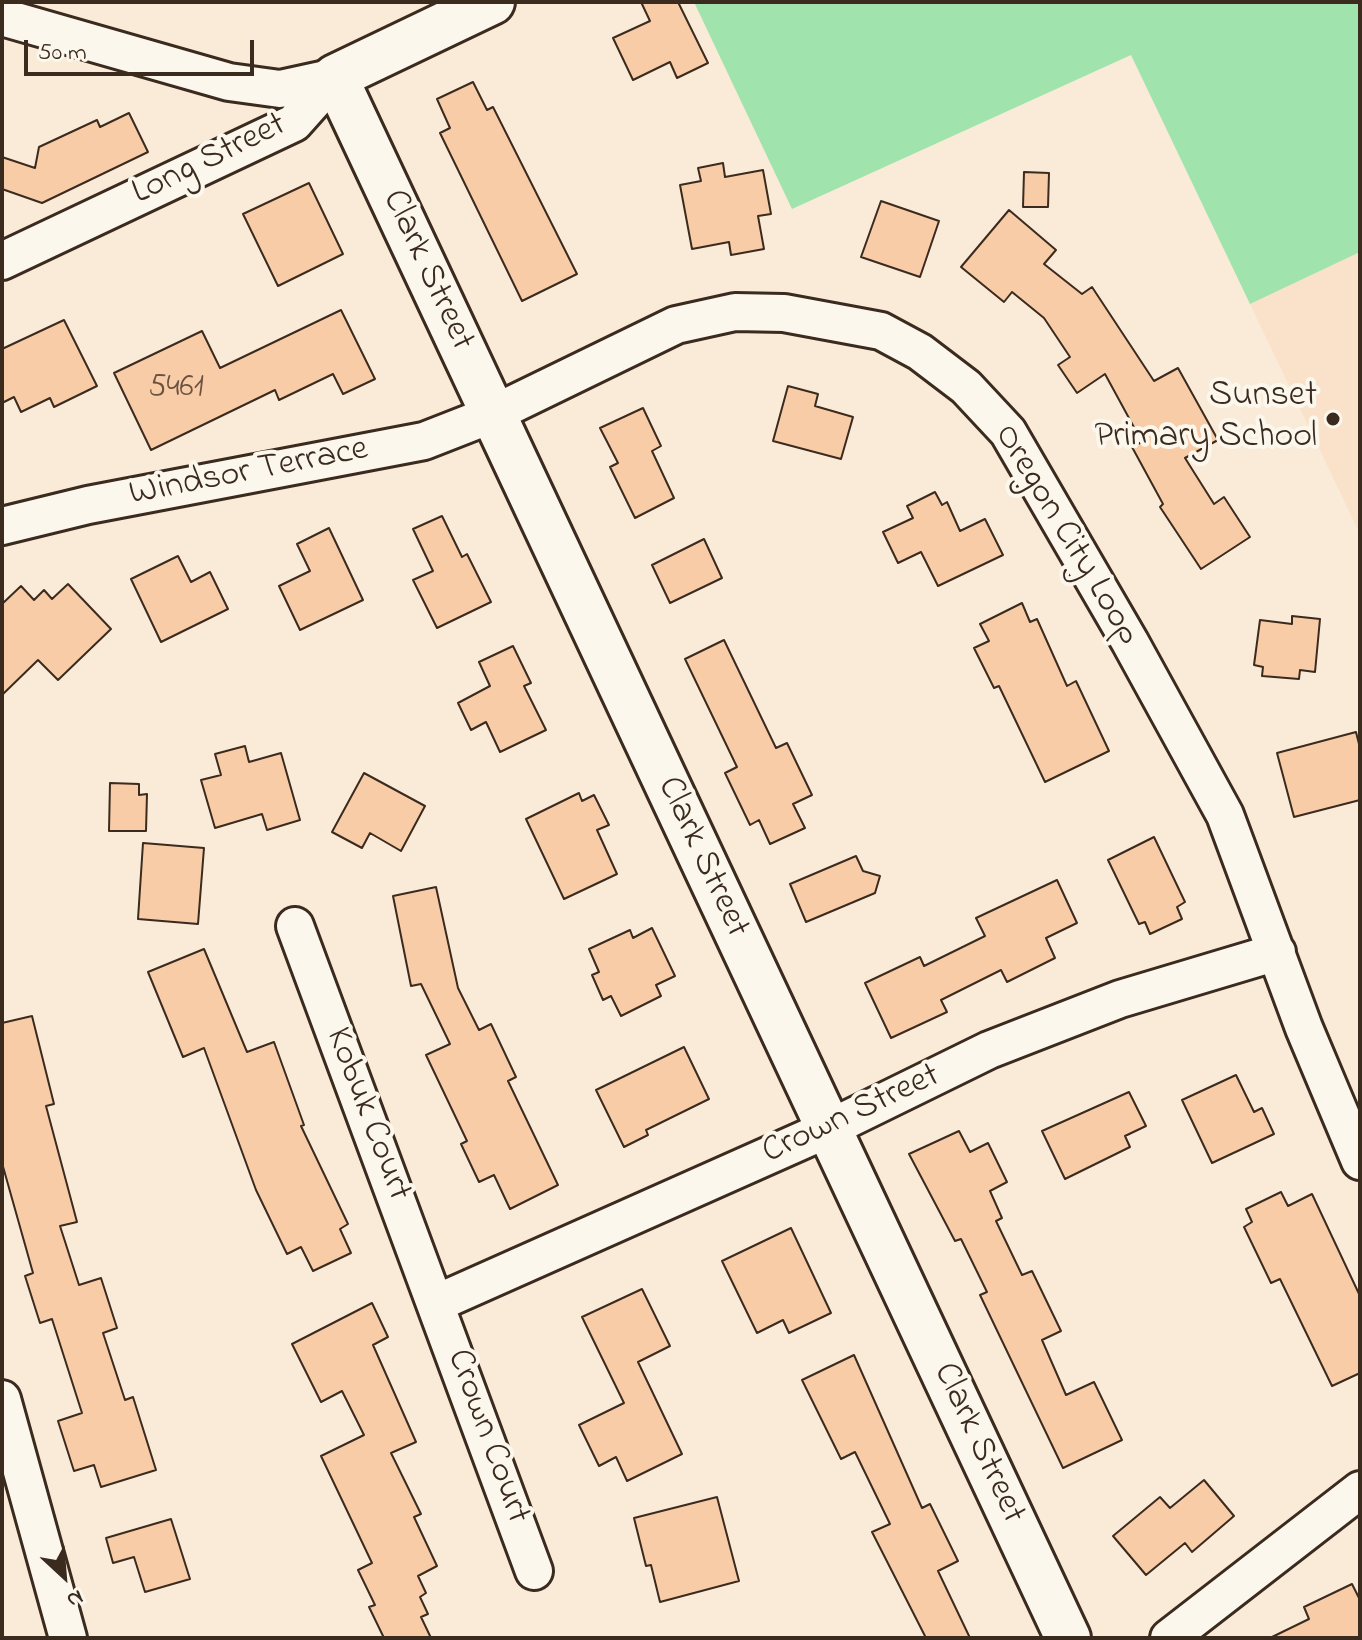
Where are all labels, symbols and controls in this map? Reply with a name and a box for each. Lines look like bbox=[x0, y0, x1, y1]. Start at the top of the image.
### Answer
scale bar bbox=[28, 24, 258, 74]
text: 50 m bbox=[38, 36, 87, 71]
street label: Long Street bbox=[126, 105, 294, 217]
street label: Clark Street bbox=[370, 184, 482, 358]
house number: 5461 bbox=[148, 371, 204, 409]
place label: Sunset Primary School bbox=[1095, 376, 1317, 461]
marker: Sunset Primary School bbox=[1324, 410, 1342, 428]
street label: Oregon City Loop bbox=[982, 418, 1148, 654]
street label: Windsor Terrace bbox=[126, 430, 372, 518]
street label: Clark Street bbox=[645, 771, 757, 945]
street label: Kobuk Court bbox=[313, 1022, 419, 1208]
street label: Crown Street bbox=[756, 1056, 948, 1176]
street label: Crown Court bbox=[435, 1344, 537, 1530]
street label: Clark Street bbox=[921, 1357, 1033, 1531]
north arrow bbox=[24, 1536, 104, 1616]
text: N bbox=[61, 1580, 88, 1615]

